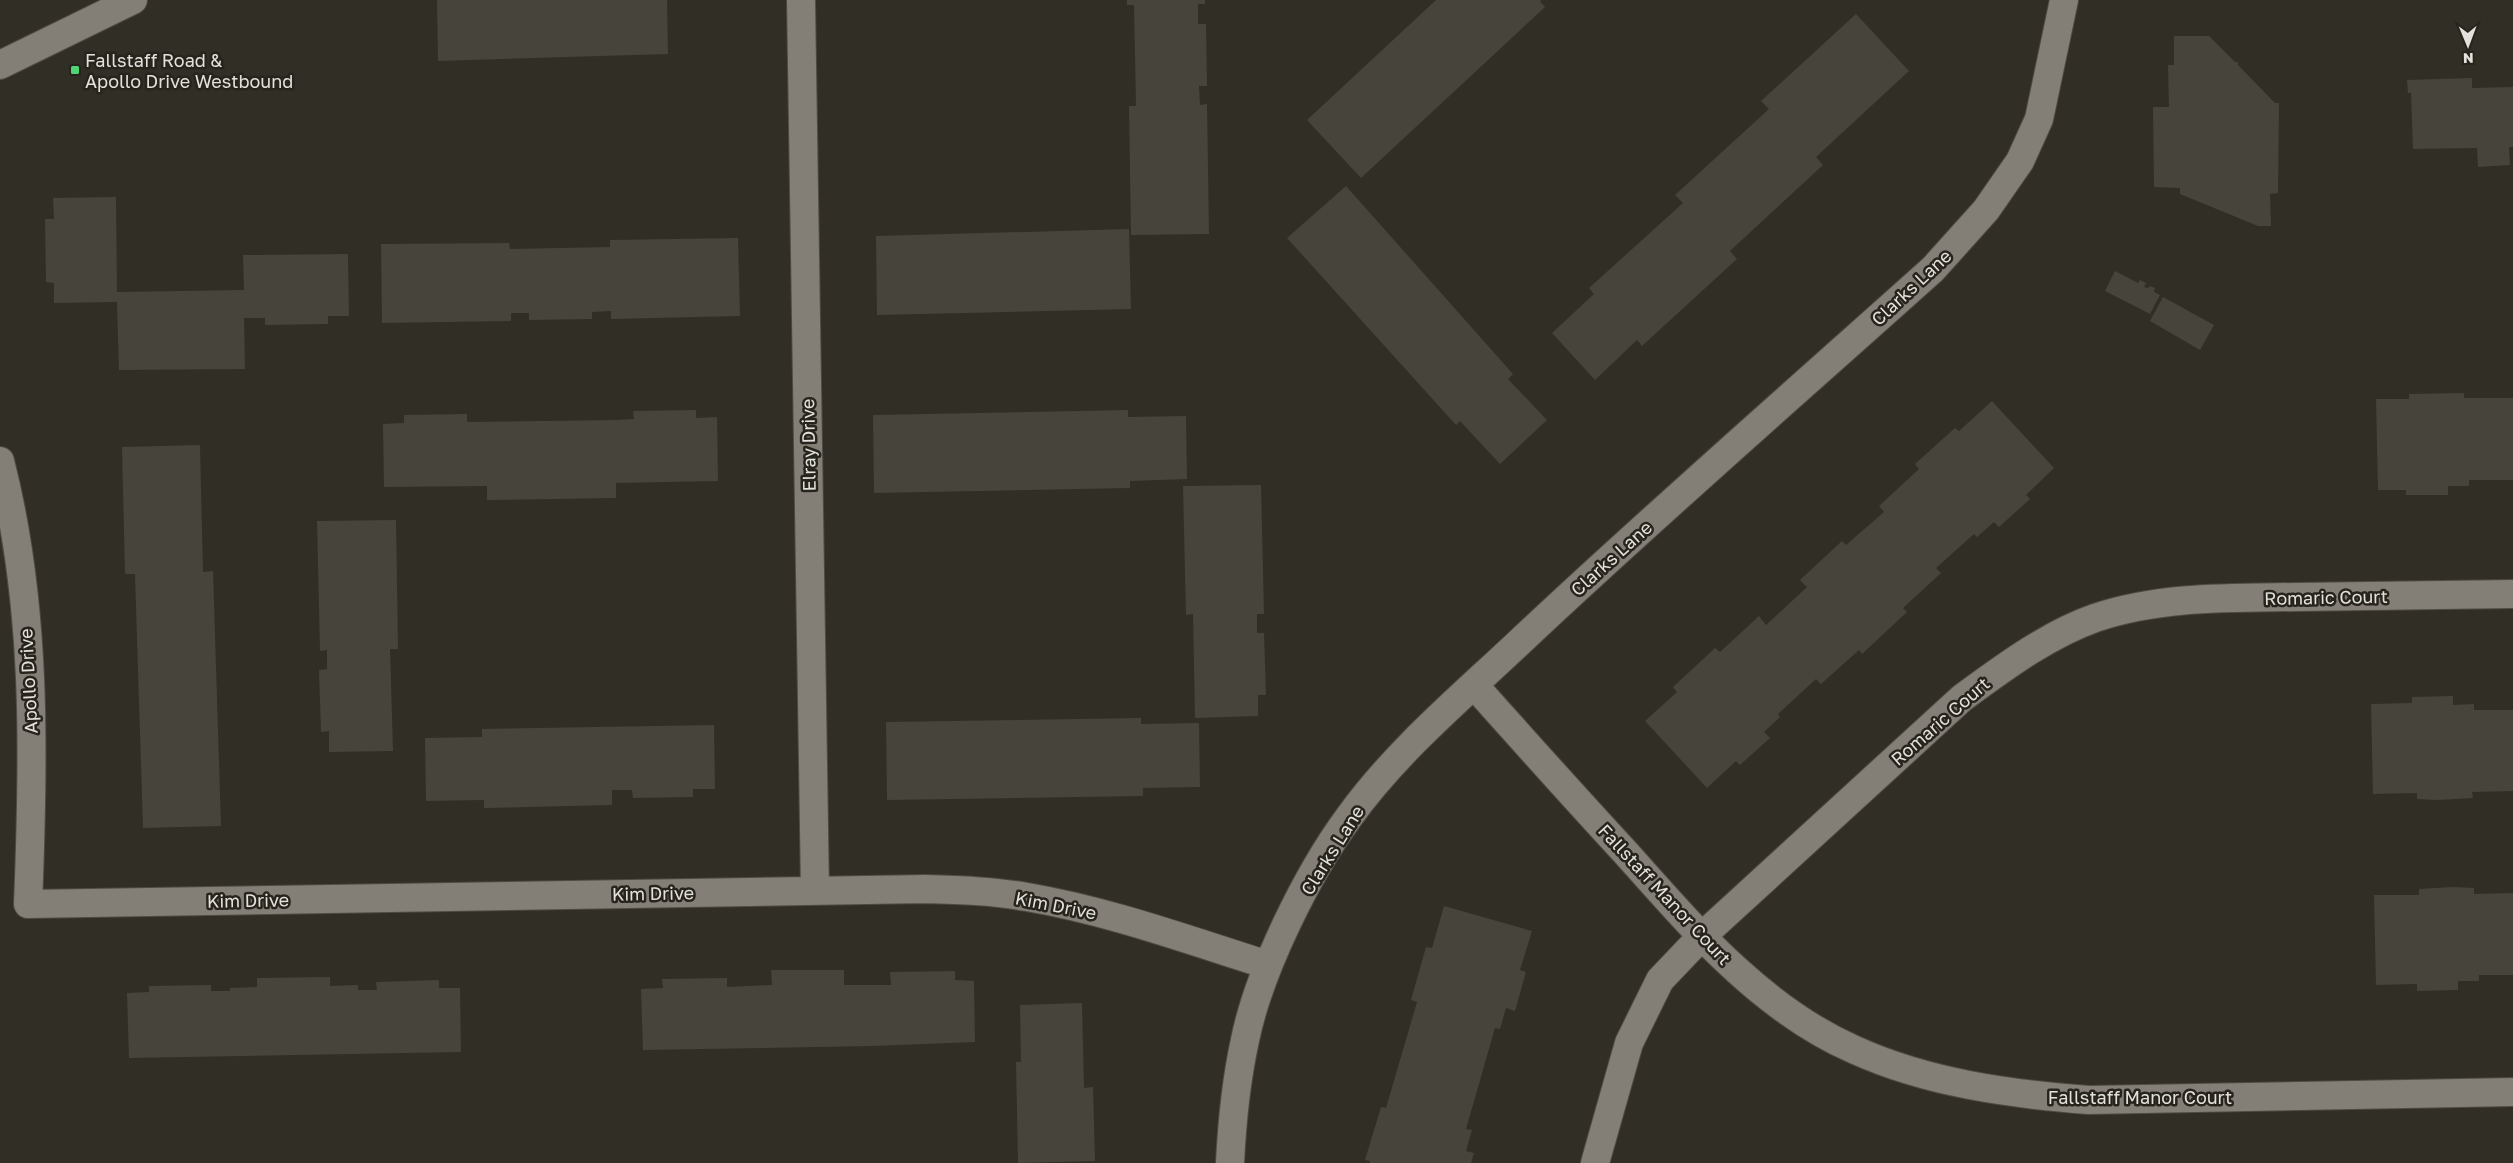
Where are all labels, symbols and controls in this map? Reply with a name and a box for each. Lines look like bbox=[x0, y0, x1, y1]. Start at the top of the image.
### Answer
north arrow bbox=[2443, 20, 2493, 70]
place label: Fallstaff Road & Apollo Drive Westbound bbox=[85, 49, 293, 92]
text: N bbox=[2463, 50, 2474, 67]
marker: Fallstaff Road & Apollo Drive Westbound bbox=[69, 64, 81, 76]
street label: Clarks Lane bbox=[1866, 244, 1956, 330]
street label: Elray Drive bbox=[796, 399, 820, 491]
street label: Clarks Lane bbox=[1566, 516, 1656, 600]
street label: Romaric Court bbox=[2264, 585, 2388, 609]
street label: Apollo Drive bbox=[14, 628, 42, 734]
street label: Romaric Court bbox=[1886, 672, 1994, 770]
street label: Clarks Lane bbox=[1296, 801, 1368, 899]
street label: Fallstaff Manor Court bbox=[1594, 819, 1736, 969]
street label: Kim Drive bbox=[612, 881, 694, 905]
street label: Kim Drive bbox=[1014, 886, 1098, 924]
street label: Kim Drive bbox=[207, 888, 289, 912]
street label: Fallstaff Manor Court bbox=[2048, 1086, 2232, 1108]

